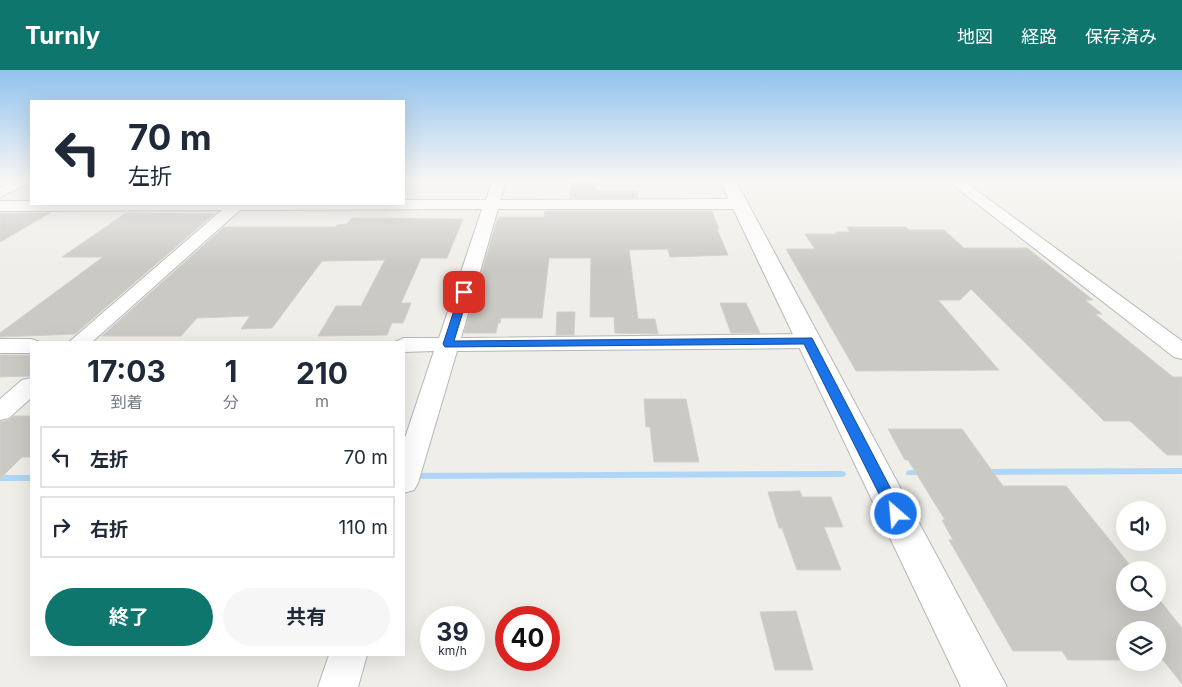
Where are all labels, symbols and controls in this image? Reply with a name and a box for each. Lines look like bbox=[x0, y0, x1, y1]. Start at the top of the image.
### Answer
text: Turnly bbox=[25, 21, 100, 50]
text: 地図 bbox=[957, 26, 993, 47]
text: 経路 bbox=[1021, 26, 1057, 47]
text: 保存済み bbox=[1085, 26, 1157, 47]
text: 70 m bbox=[128, 116, 212, 158]
icon: left bbox=[45, 120, 110, 185]
text: 左折 bbox=[128, 163, 172, 189]
pin bbox=[443, 271, 485, 313]
icon: arrive bbox=[450, 278, 478, 306]
text: 17:03 bbox=[87, 353, 166, 389]
text: 1 bbox=[224, 353, 237, 389]
text: 210 bbox=[296, 355, 348, 391]
text: m bbox=[315, 391, 329, 411]
text: 到着 bbox=[110, 392, 142, 412]
text: 分 bbox=[223, 392, 239, 412]
icon: left bbox=[47, 443, 75, 471]
text: 70 m bbox=[344, 446, 388, 469]
text: 左折 bbox=[90, 448, 128, 471]
position arrow bbox=[869, 487, 921, 539]
map controls bbox=[1116, 501, 1166, 671]
button: sound bbox=[1116, 501, 1166, 551]
icon: right bbox=[47, 513, 75, 541]
text: 110 m bbox=[339, 516, 388, 539]
text: 右折 bbox=[90, 518, 128, 541]
button: search bbox=[1116, 561, 1166, 611]
button: 終了 bbox=[45, 588, 213, 646]
button: 共有 bbox=[223, 588, 390, 646]
speed limit sign: 40 bbox=[495, 606, 560, 671]
text: 39 bbox=[436, 617, 469, 647]
button: layers bbox=[1116, 621, 1166, 671]
text: km/h bbox=[438, 643, 467, 658]

